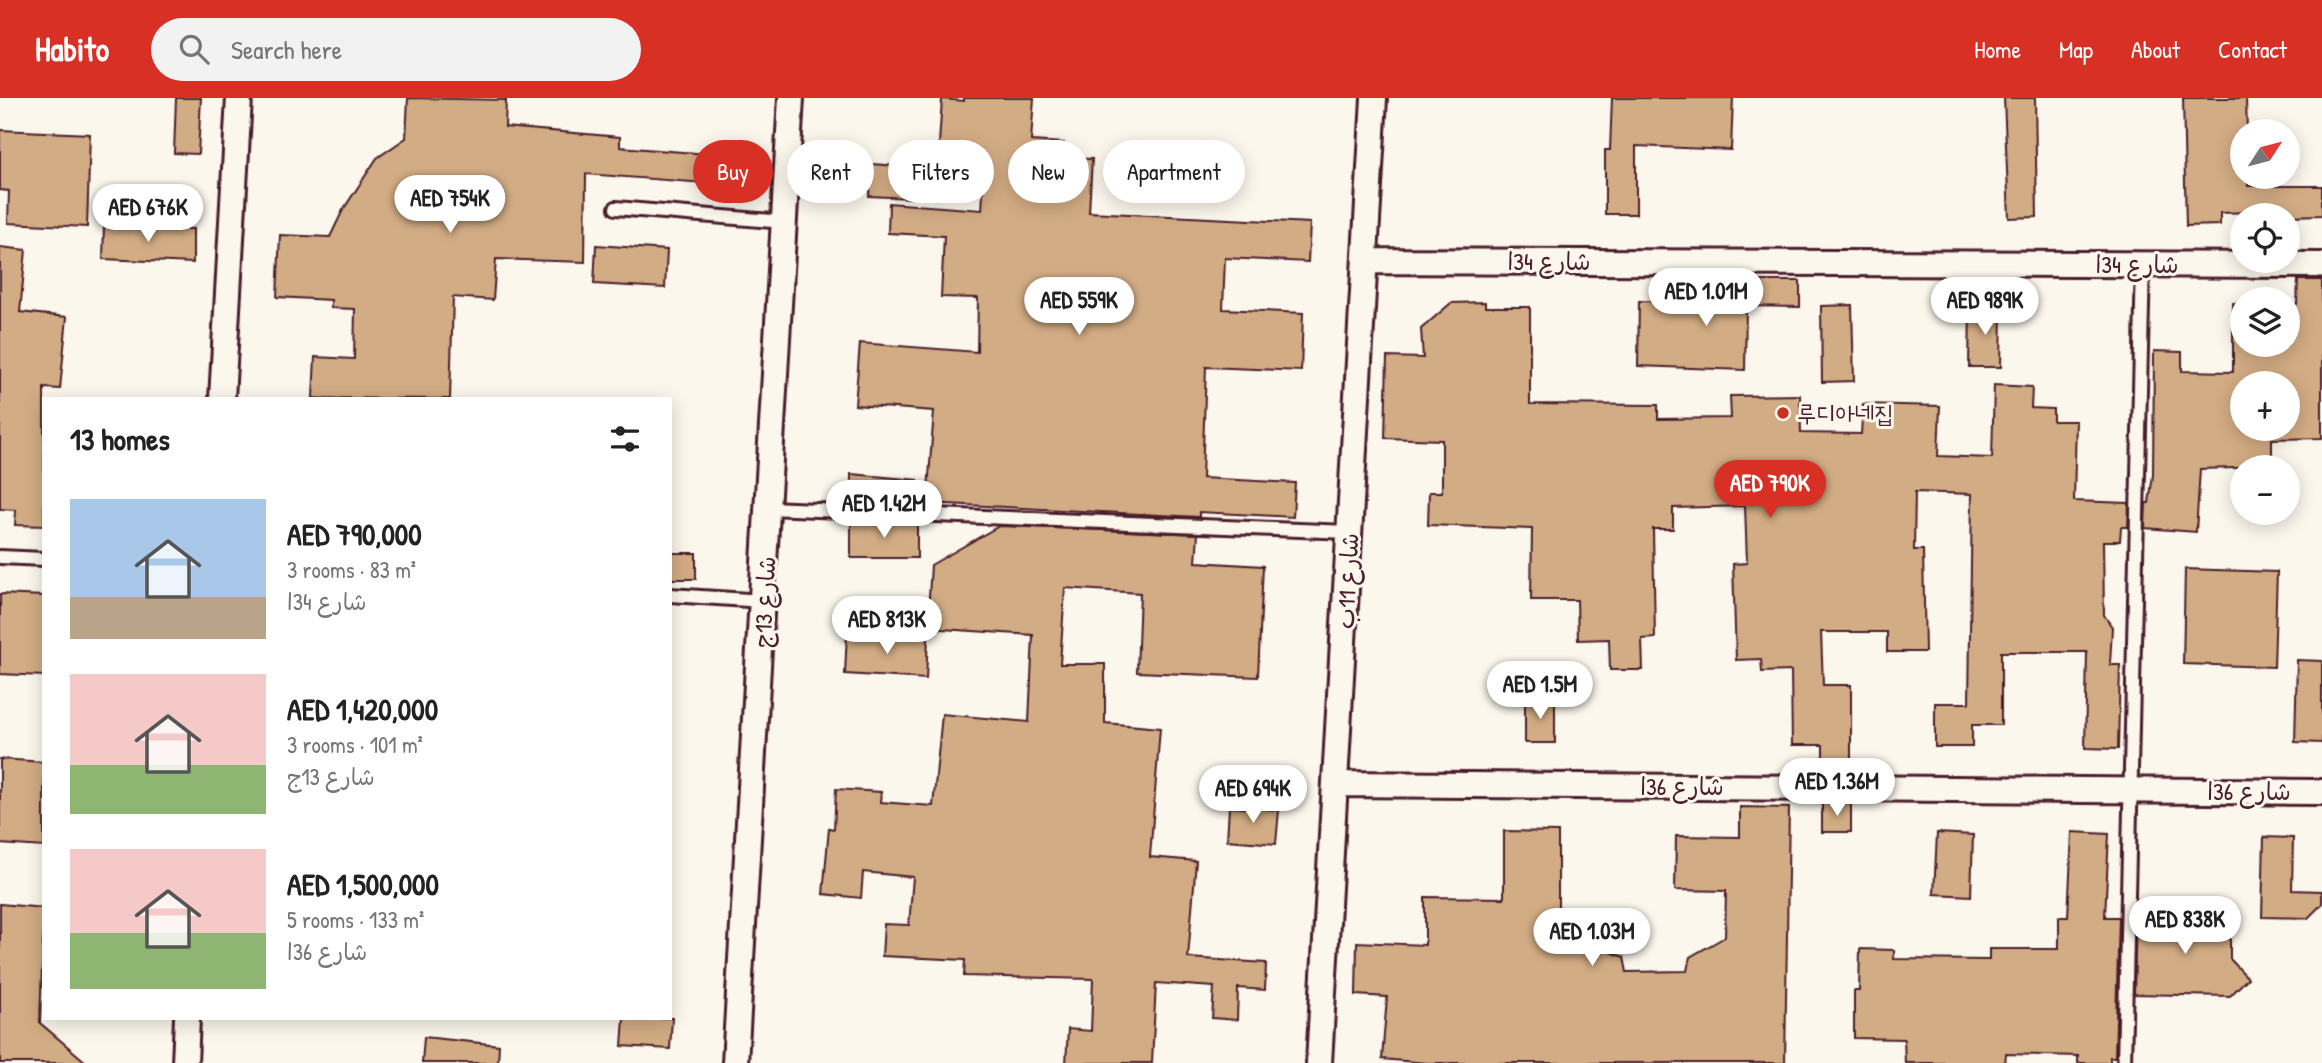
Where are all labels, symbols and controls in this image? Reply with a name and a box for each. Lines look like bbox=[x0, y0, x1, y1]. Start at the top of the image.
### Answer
search box bbox=[151, 18, 641, 81]
text: Habito bbox=[35, 27, 109, 71]
icon: search bbox=[175, 30, 213, 68]
text: Search here bbox=[231, 32, 342, 67]
text: Home bbox=[1974, 33, 2021, 65]
text: Map bbox=[2059, 33, 2093, 65]
text: About bbox=[2131, 33, 2180, 65]
text: Contact bbox=[2218, 33, 2287, 65]
north arrow bbox=[2230, 119, 2300, 189]
map controls bbox=[2230, 119, 2300, 525]
chip: Buy bbox=[693, 140, 773, 203]
chip: Rent bbox=[787, 140, 874, 203]
chip: Filters bbox=[888, 140, 994, 203]
chip: New bbox=[1008, 140, 1089, 203]
chip: Apartment bbox=[1103, 140, 1245, 203]
pin: AED 754K bbox=[378, 176, 522, 235]
text: AED 754K bbox=[410, 182, 490, 213]
pin: AED 676K bbox=[76, 184, 220, 244]
text: AED 676K bbox=[108, 191, 188, 222]
button: locate bbox=[2230, 203, 2300, 273]
street label: شارع 34ا bbox=[1507, 245, 1591, 279]
street label: شارع 34ا bbox=[2095, 248, 2179, 282]
pin: AED 1.01M bbox=[1626, 268, 1786, 328]
text: AED 1.01M bbox=[1664, 275, 1748, 306]
pin: AED 559K bbox=[1007, 278, 1151, 337]
pin: AED 989K bbox=[1913, 278, 2057, 337]
text: AED 559K bbox=[1040, 284, 1118, 315]
text: AED 989K bbox=[1947, 284, 2023, 315]
button: layers bbox=[2230, 287, 2300, 357]
button: + bbox=[2230, 371, 2300, 441]
place label: 루디아네집 bbox=[1797, 397, 1894, 429]
marker: 루디아네집 bbox=[1775, 405, 1791, 421]
text: 13 homes bbox=[70, 419, 170, 459]
icon: filters bbox=[606, 420, 644, 458]
button: − bbox=[2230, 455, 2300, 525]
pin: AED 790K bbox=[1698, 460, 1842, 520]
text: AED 790K bbox=[1730, 467, 1810, 498]
pin: AED 1.42M bbox=[804, 480, 964, 540]
text: AED 1.42M bbox=[842, 487, 926, 518]
text: AED 790,000 bbox=[287, 514, 422, 554]
icon: home bbox=[126, 527, 210, 611]
street label: شارع 11ب bbox=[1329, 532, 1367, 630]
text: 3 rooms · 83 m² bbox=[287, 554, 416, 585]
street label: شارع 13ج bbox=[746, 555, 784, 649]
text: شارع 34ا bbox=[287, 586, 367, 617]
pin: AED 813K bbox=[815, 596, 959, 656]
text: AED 813K bbox=[848, 603, 926, 634]
pin: AED 1.5M bbox=[1468, 662, 1612, 721]
text: AED 1.5M bbox=[1503, 668, 1577, 699]
text: AED 1,420,000 bbox=[287, 689, 438, 729]
icon: home bbox=[126, 702, 210, 786]
text: 3 rooms · 101 m² bbox=[287, 729, 423, 760]
pin: AED 1.36M bbox=[1757, 758, 1917, 818]
text: شارع 13ج bbox=[287, 761, 375, 792]
text: AED 1.36M bbox=[1795, 765, 1879, 796]
pin: AED 694K bbox=[1181, 766, 1325, 825]
street label: شارع 36ا bbox=[1640, 770, 1724, 804]
text: AED 694K bbox=[1215, 772, 1291, 803]
street label: شارع 36ا bbox=[2207, 775, 2291, 809]
text: AED 1,500,000 bbox=[287, 864, 439, 904]
icon: home bbox=[126, 877, 210, 961]
pin: AED 838K bbox=[2113, 896, 2257, 956]
text: AED 838K bbox=[2145, 903, 2225, 934]
text: 5 rooms · 133 m² bbox=[287, 904, 424, 935]
pin: AED 1.03M bbox=[1512, 908, 1672, 968]
text: AED 1.03M bbox=[1549, 915, 1635, 946]
text: شارع 36ا bbox=[287, 936, 367, 967]

